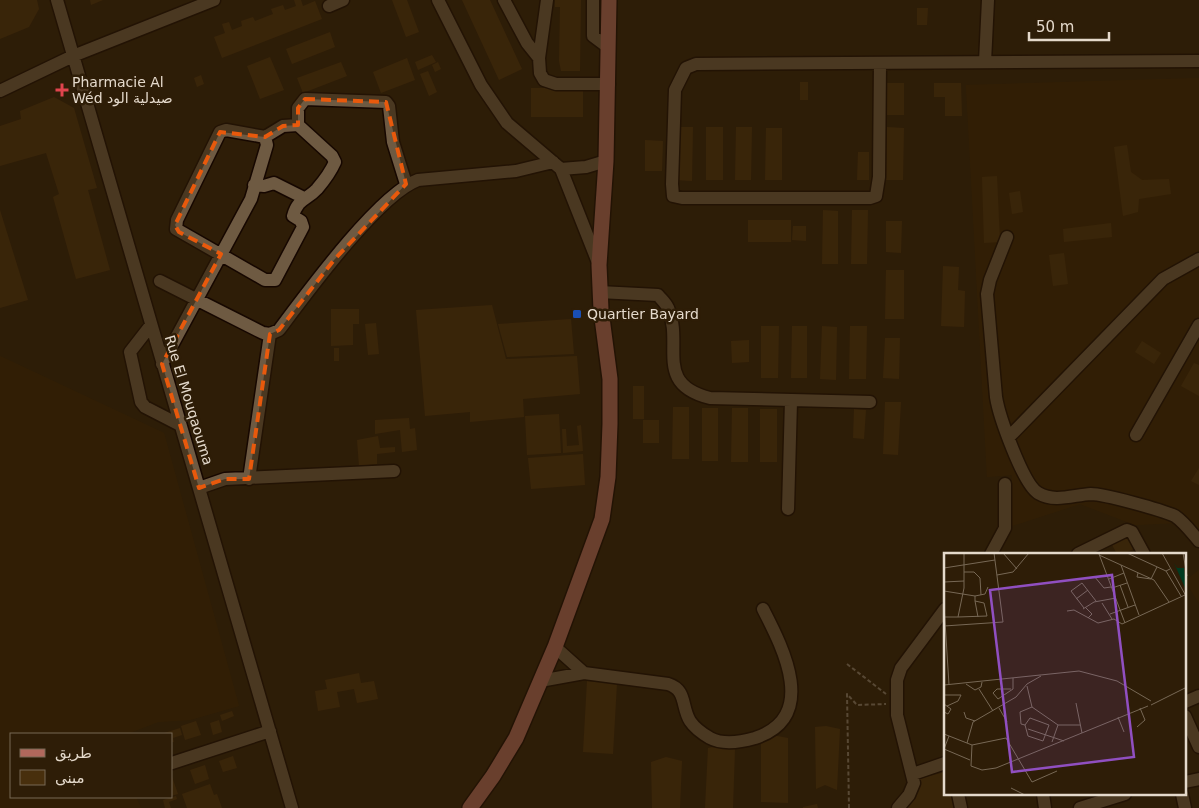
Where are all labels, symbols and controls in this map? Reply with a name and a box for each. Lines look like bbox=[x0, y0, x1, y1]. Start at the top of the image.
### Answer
scale bar bbox=[1029, 10, 1109, 42]
text: 50 m bbox=[1036, 18, 1074, 36]
place label: Pharmacie Al Wéd صيدلية الود bbox=[72, 74, 173, 107]
marker: Pharmacie Al Wéd صيدلية الود bbox=[56, 84, 68, 96]
place label: Quartier Bayard bbox=[587, 306, 699, 322]
marker: Quartier Bayard bbox=[571, 308, 583, 320]
street label: Rue El Mouqaouma bbox=[162, 333, 216, 467]
inset map bbox=[944, 553, 1186, 796]
legend bbox=[10, 733, 172, 798]
text: طريق bbox=[55, 744, 92, 762]
text: مبنى bbox=[55, 769, 85, 787]

